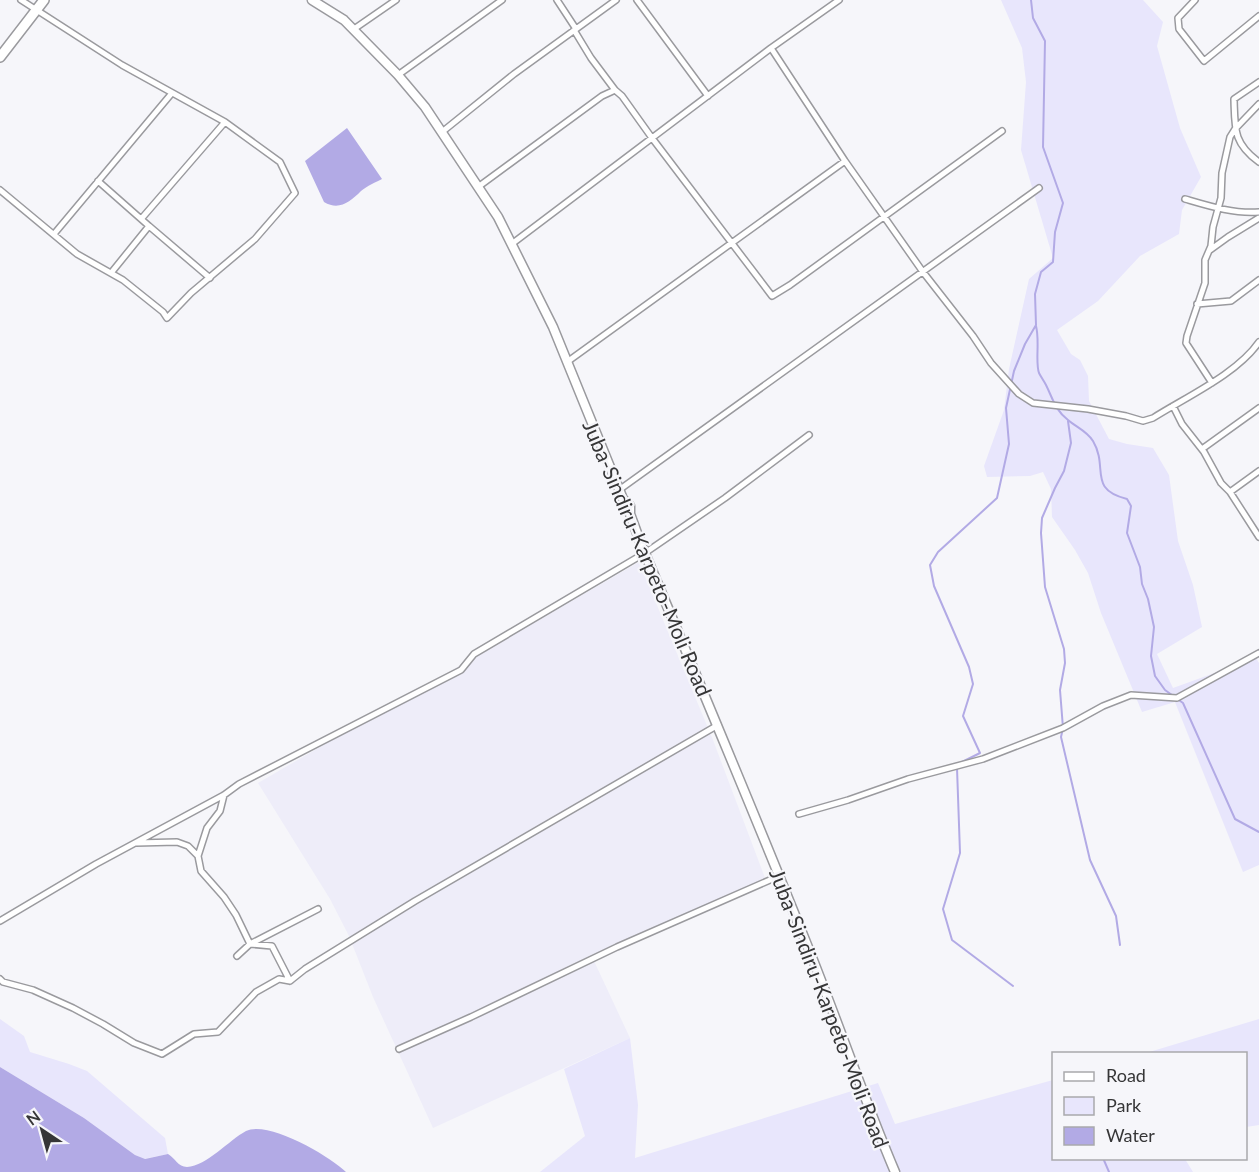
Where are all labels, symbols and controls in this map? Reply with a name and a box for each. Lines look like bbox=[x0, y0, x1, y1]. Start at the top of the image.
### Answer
street label: Juba-Sindiru-Karpeto-Moli Road bbox=[578, 416, 718, 700]
street label: Juba-Sindiru-Karpeto-Moli Road bbox=[765, 865, 895, 1151]
legend bbox=[1052, 1052, 1247, 1160]
text: Road bbox=[1106, 1064, 1146, 1086]
text: Park bbox=[1106, 1094, 1142, 1116]
north arrow bbox=[12, 1100, 72, 1160]
text: N bbox=[22, 1106, 43, 1129]
text: Water bbox=[1106, 1124, 1155, 1146]

